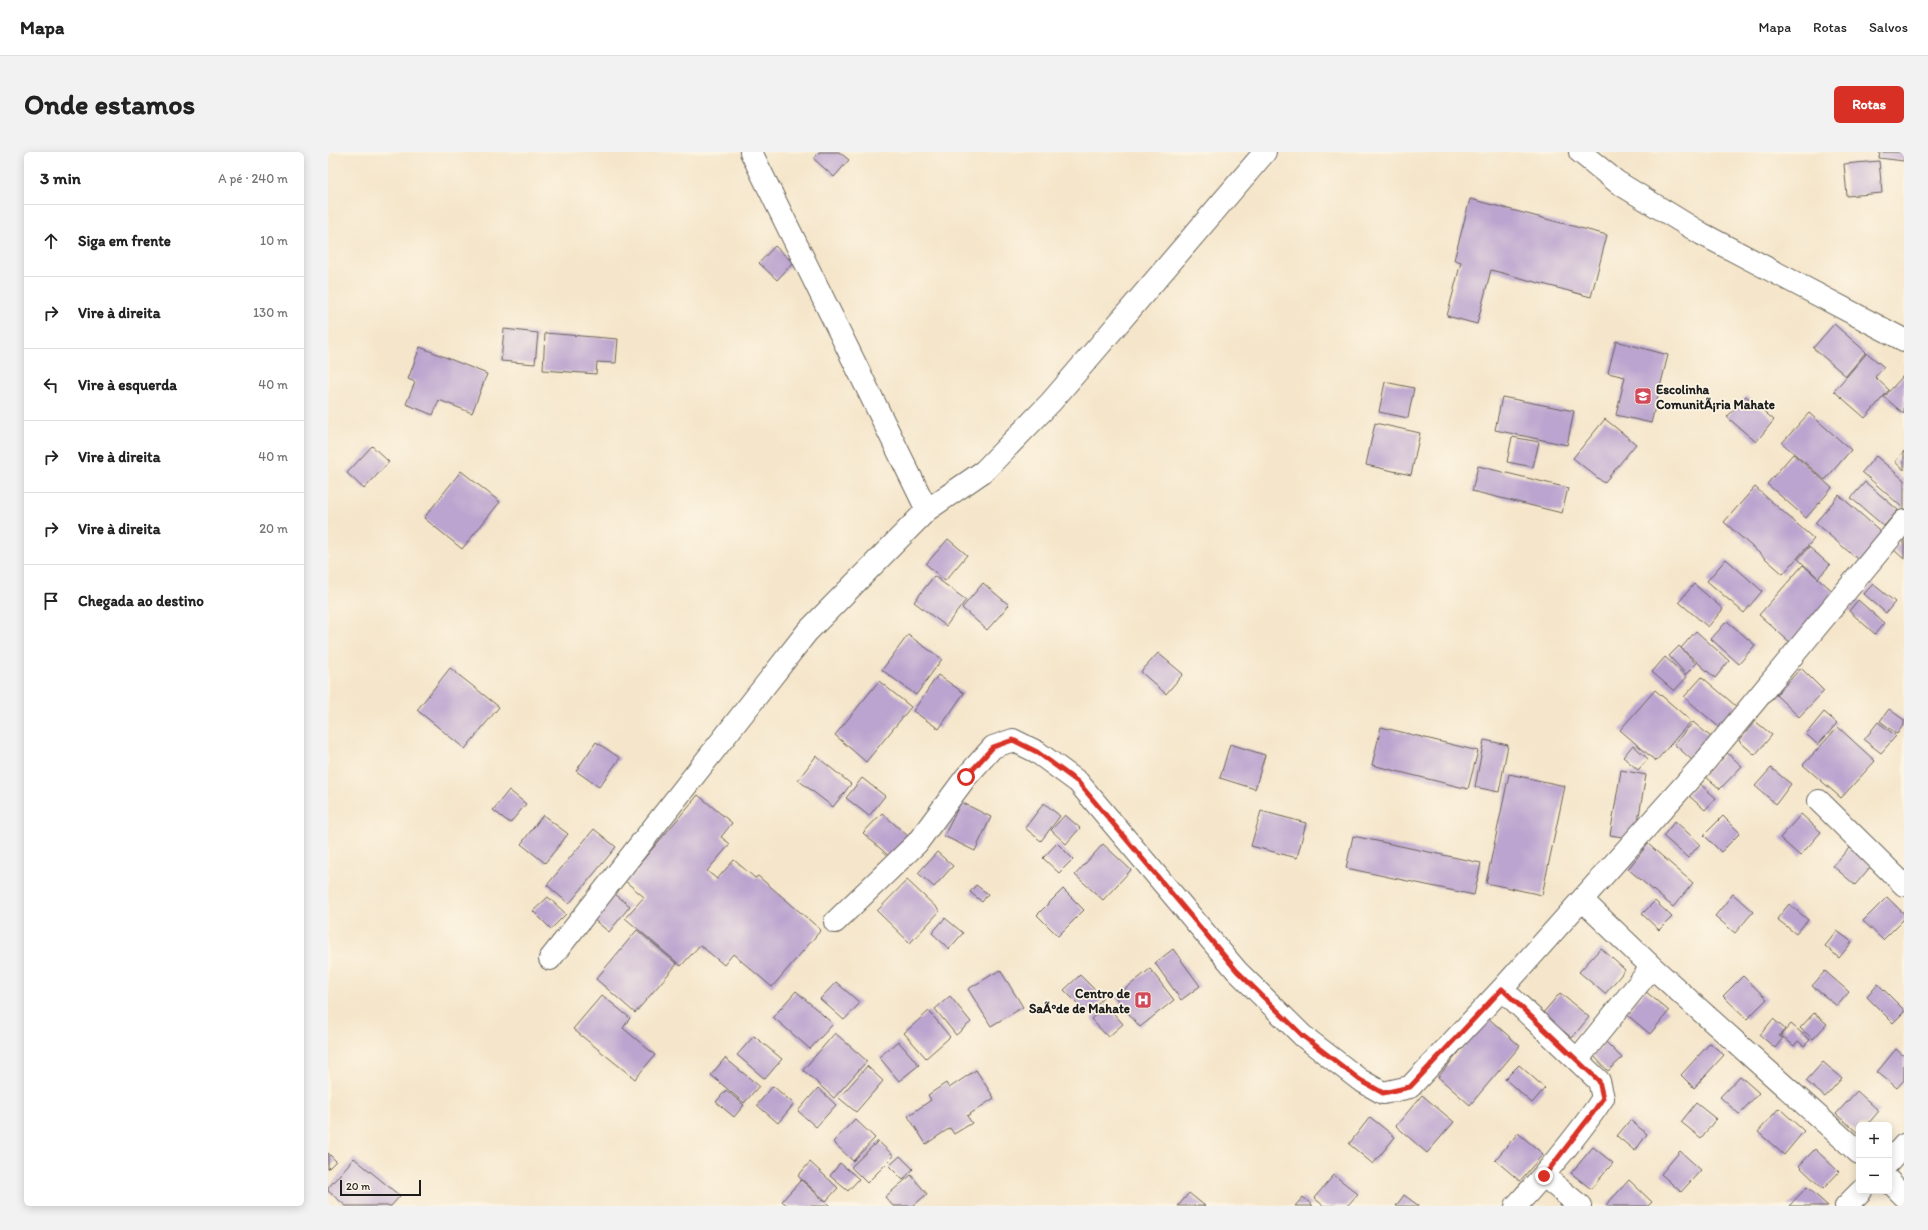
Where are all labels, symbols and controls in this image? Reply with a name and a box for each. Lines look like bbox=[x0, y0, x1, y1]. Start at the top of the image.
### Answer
text: Mapa bbox=[20, 16, 64, 39]
text: Mapa bbox=[1759, 19, 1791, 36]
text: Rotas bbox=[1813, 19, 1847, 36]
text: Salvos bbox=[1869, 19, 1908, 36]
button: Rotas bbox=[1834, 86, 1904, 123]
text: Onde estamos bbox=[24, 87, 195, 121]
text: 3 min bbox=[40, 168, 81, 188]
text: A pé · 240 m bbox=[218, 171, 288, 186]
icon: ahead bbox=[40, 230, 62, 252]
text: Siga em frente bbox=[78, 232, 171, 250]
text: 10 m bbox=[260, 233, 288, 248]
icon: right bbox=[40, 302, 62, 324]
text: Vire à direita bbox=[78, 304, 161, 322]
text: 130 m bbox=[253, 305, 288, 320]
icon: left bbox=[40, 374, 62, 396]
text: Vire à esquerda bbox=[78, 376, 177, 394]
text: 40 m bbox=[258, 377, 288, 392]
place label: Escolinha ComunitÃ¡ria Mahate bbox=[1656, 382, 1775, 413]
school or university icon: Escolinha ComunitÃ¡ria Mahate bbox=[1633, 386, 1653, 406]
icon: right bbox=[40, 446, 62, 468]
text: Vire à direita bbox=[78, 448, 161, 466]
text: 40 m bbox=[258, 449, 288, 464]
icon: right bbox=[40, 518, 62, 540]
text: Vire à direita bbox=[78, 520, 161, 538]
text: 20 m bbox=[259, 521, 288, 536]
icon: arrive bbox=[40, 590, 62, 612]
text: Chegada ao destino bbox=[78, 592, 204, 610]
route start bbox=[957, 768, 975, 786]
place label: Centro de SaÃºde de Mahate bbox=[1029, 986, 1130, 1016]
hospital icon: Centro de SaÃºde de Mahate bbox=[1133, 990, 1153, 1010]
map controls bbox=[1856, 1122, 1892, 1194]
button: + bbox=[1856, 1122, 1892, 1158]
button: − bbox=[1856, 1158, 1892, 1194]
route end bbox=[1535, 1167, 1553, 1185]
scale bar bbox=[340, 1178, 421, 1197]
text: 20 m bbox=[346, 1180, 370, 1193]

